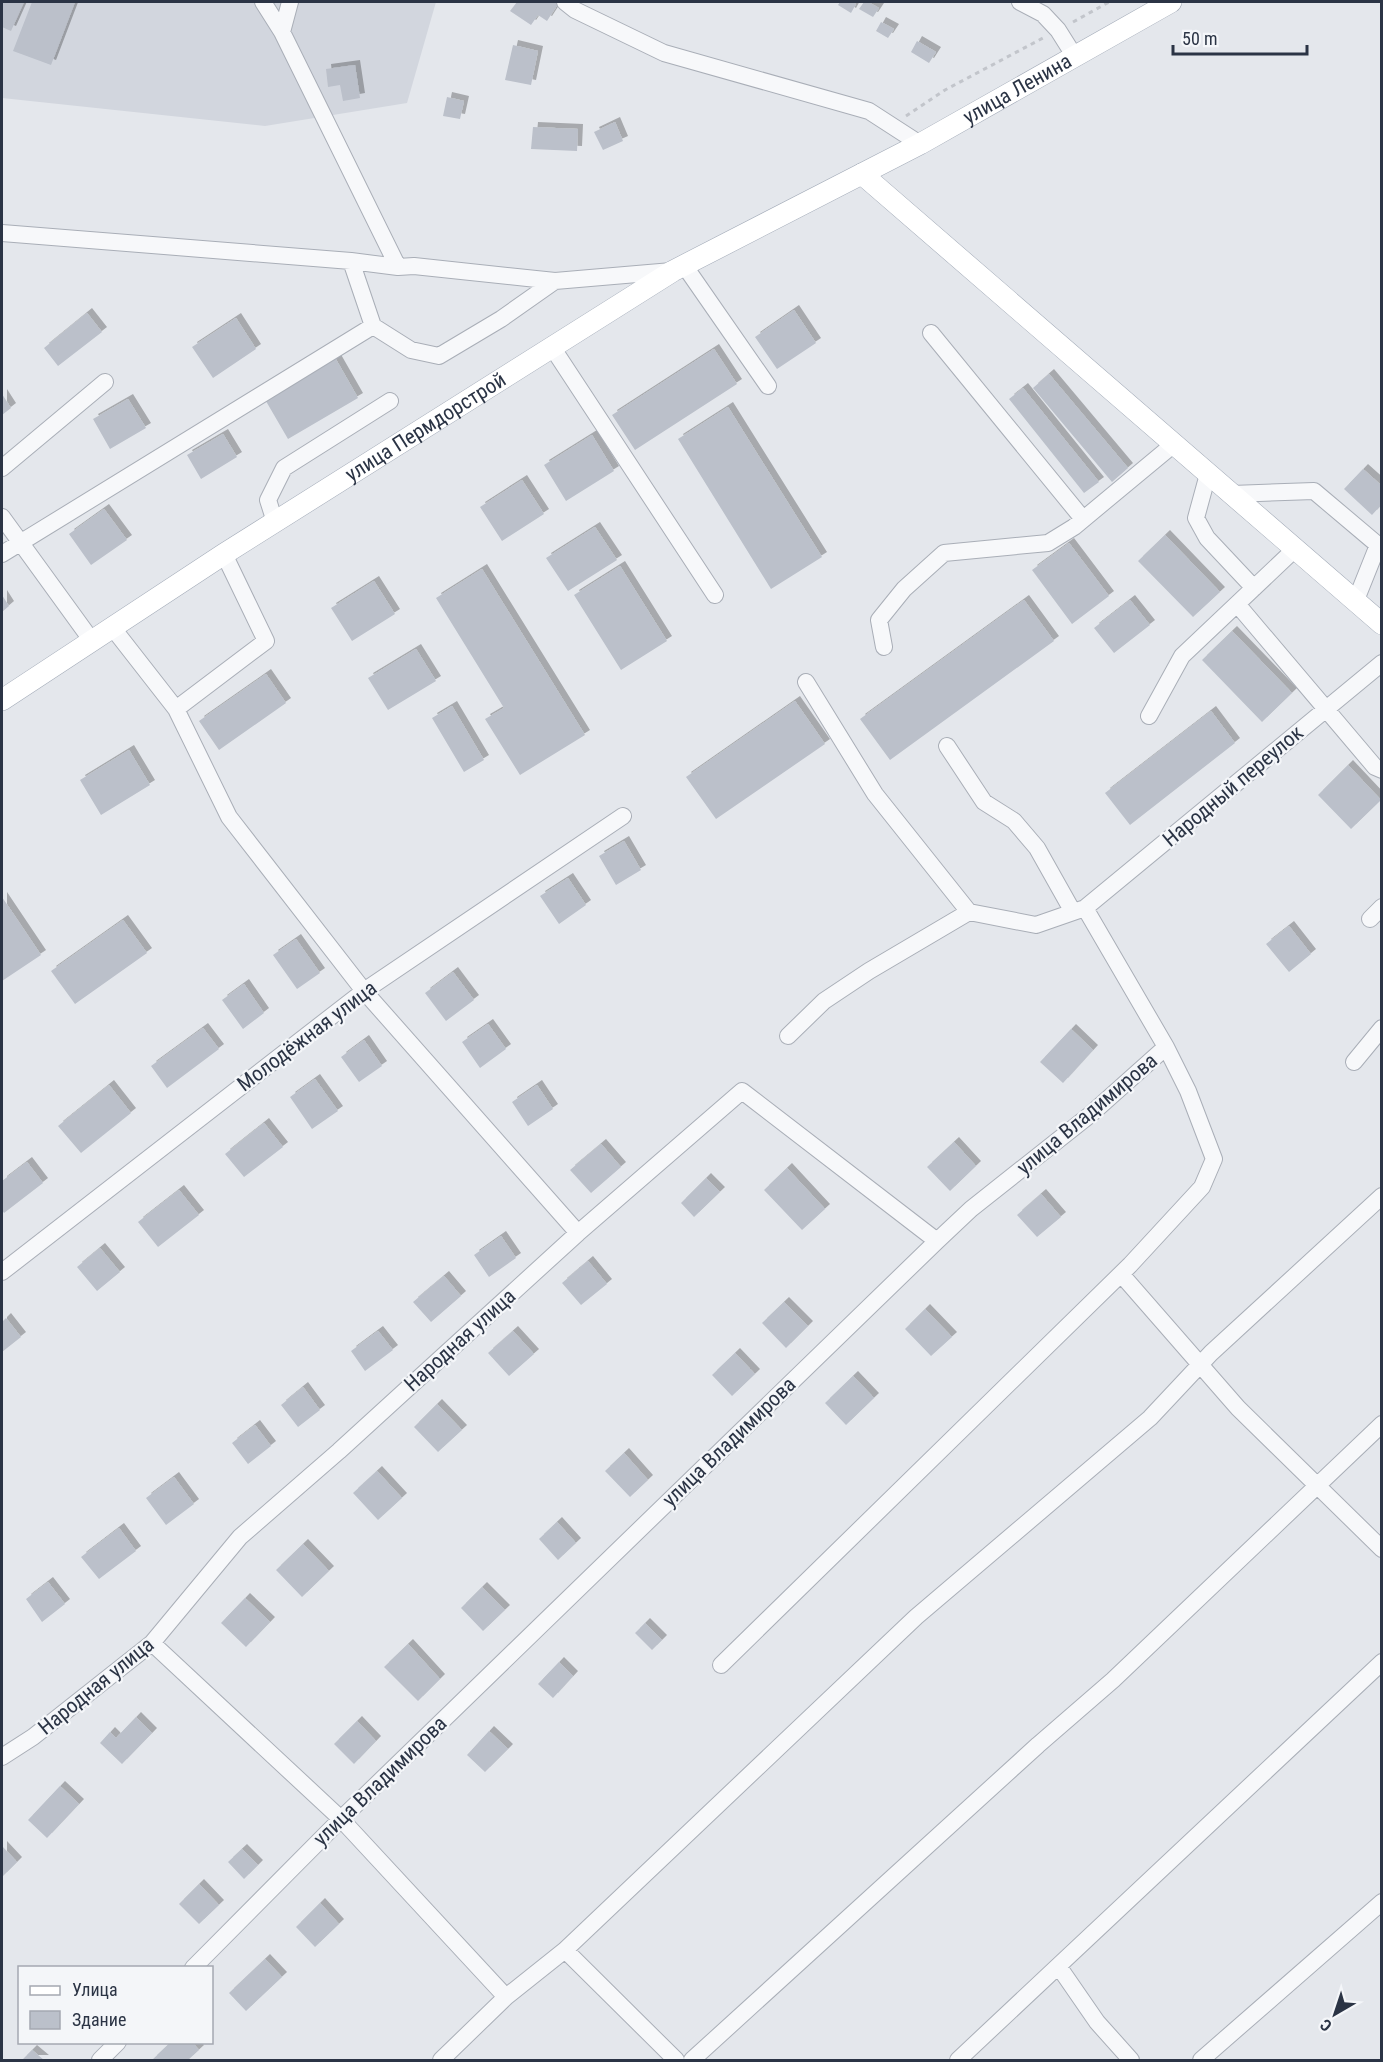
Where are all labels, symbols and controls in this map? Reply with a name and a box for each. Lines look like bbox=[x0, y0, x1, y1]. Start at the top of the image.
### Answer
scale bar bbox=[1173, 18, 1306, 56]
text: 50 m bbox=[1182, 28, 1217, 49]
street label: улица Ленина bbox=[959, 49, 1076, 129]
street label: улица Пермдорстрой bbox=[341, 367, 510, 486]
street label: Народный переулок bbox=[1158, 720, 1308, 852]
street label: Молодёжная улица bbox=[233, 976, 381, 1096]
street label: улица Владимирова bbox=[1012, 1048, 1162, 1180]
street label: Народная улица bbox=[400, 1284, 520, 1396]
street label: улица Владимирова bbox=[658, 1372, 800, 1512]
street label: Народная улица bbox=[34, 1632, 158, 1740]
street label: улица Владимирова bbox=[309, 1711, 451, 1851]
legend bbox=[18, 1966, 213, 2044]
text: Улица bbox=[72, 1979, 118, 2000]
north arrow bbox=[1305, 1984, 1365, 2044]
text: Здание bbox=[72, 2009, 126, 2030]
text: С bbox=[1316, 2015, 1335, 2036]

